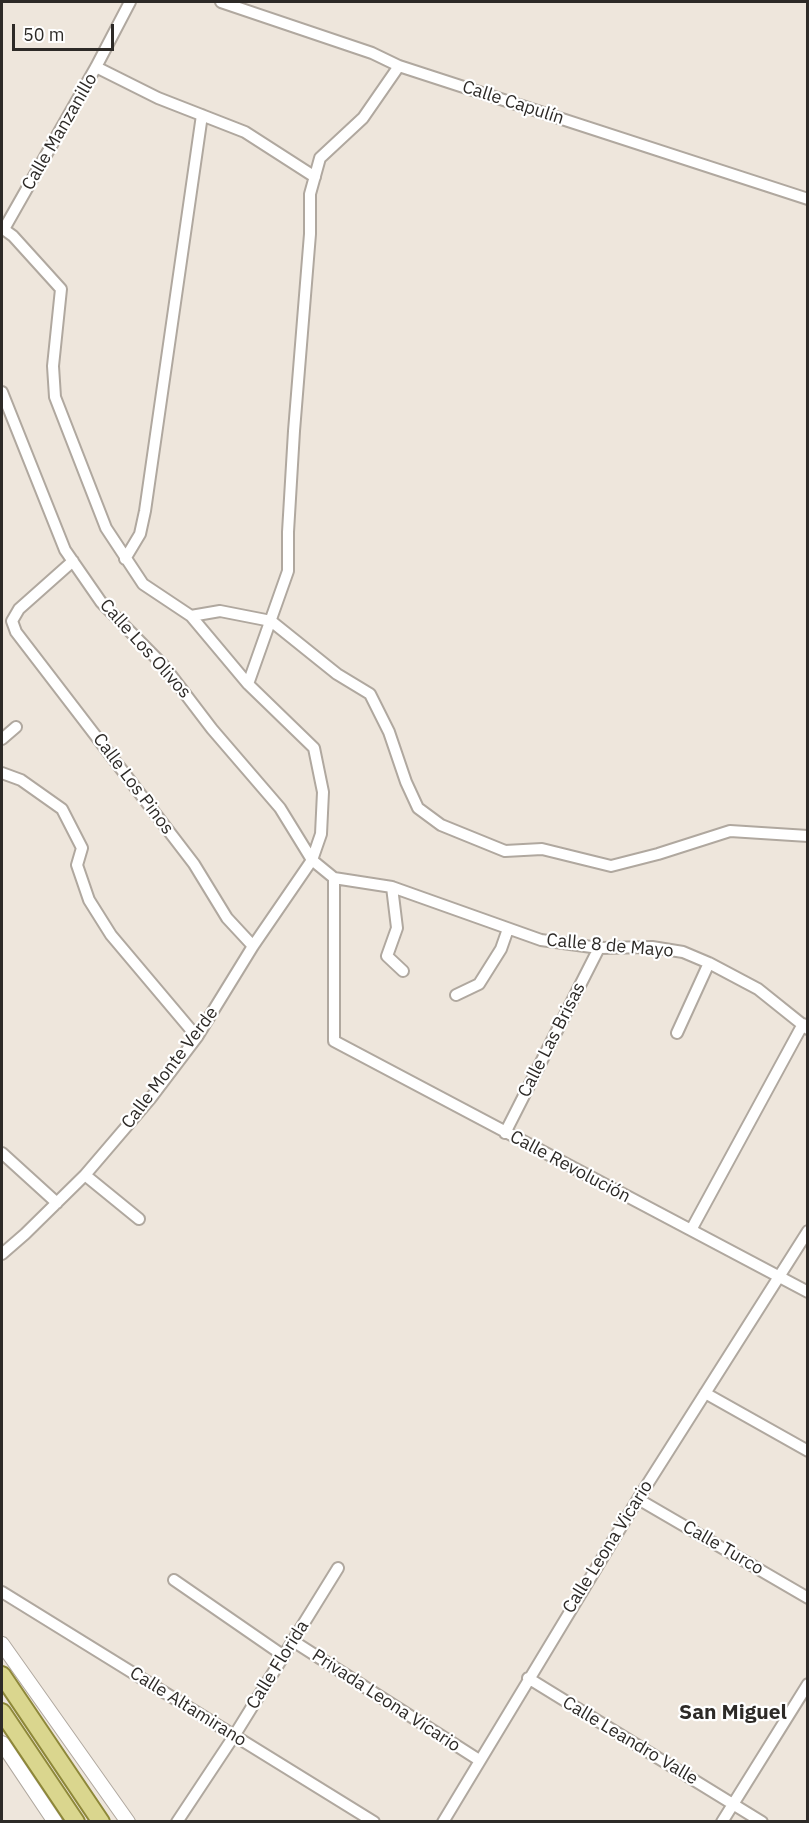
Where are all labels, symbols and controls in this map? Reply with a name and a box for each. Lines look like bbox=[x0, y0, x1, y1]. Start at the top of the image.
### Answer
scale bar bbox=[15, 12, 117, 50]
text: 50 m bbox=[23, 23, 65, 46]
street label: Calle Manzanillo bbox=[18, 70, 102, 194]
street label: Calle Capulín bbox=[459, 76, 567, 130]
street label: Calle Los Olivos bbox=[95, 595, 195, 703]
street label: Calle Los Pinos bbox=[88, 729, 178, 839]
street label: Calle 8 de Mayo bbox=[546, 930, 674, 962]
street label: Calle Las Brisas bbox=[514, 979, 590, 1101]
street label: Calle Monte Verde bbox=[117, 1003, 223, 1133]
street label: Calle Revolución bbox=[506, 1126, 634, 1208]
street label: Calle Leona Vicario bbox=[558, 1476, 658, 1618]
street label: Calle Turco bbox=[679, 1516, 767, 1580]
street label: Calle Florida bbox=[242, 1617, 314, 1713]
street label: Privada Leona Vicario bbox=[308, 1645, 464, 1757]
street label: Calle Altamirano bbox=[126, 1662, 250, 1752]
street label: Calle Leandro Valle bbox=[558, 1692, 702, 1790]
district label: San Miguel bbox=[679, 1700, 787, 1726]

